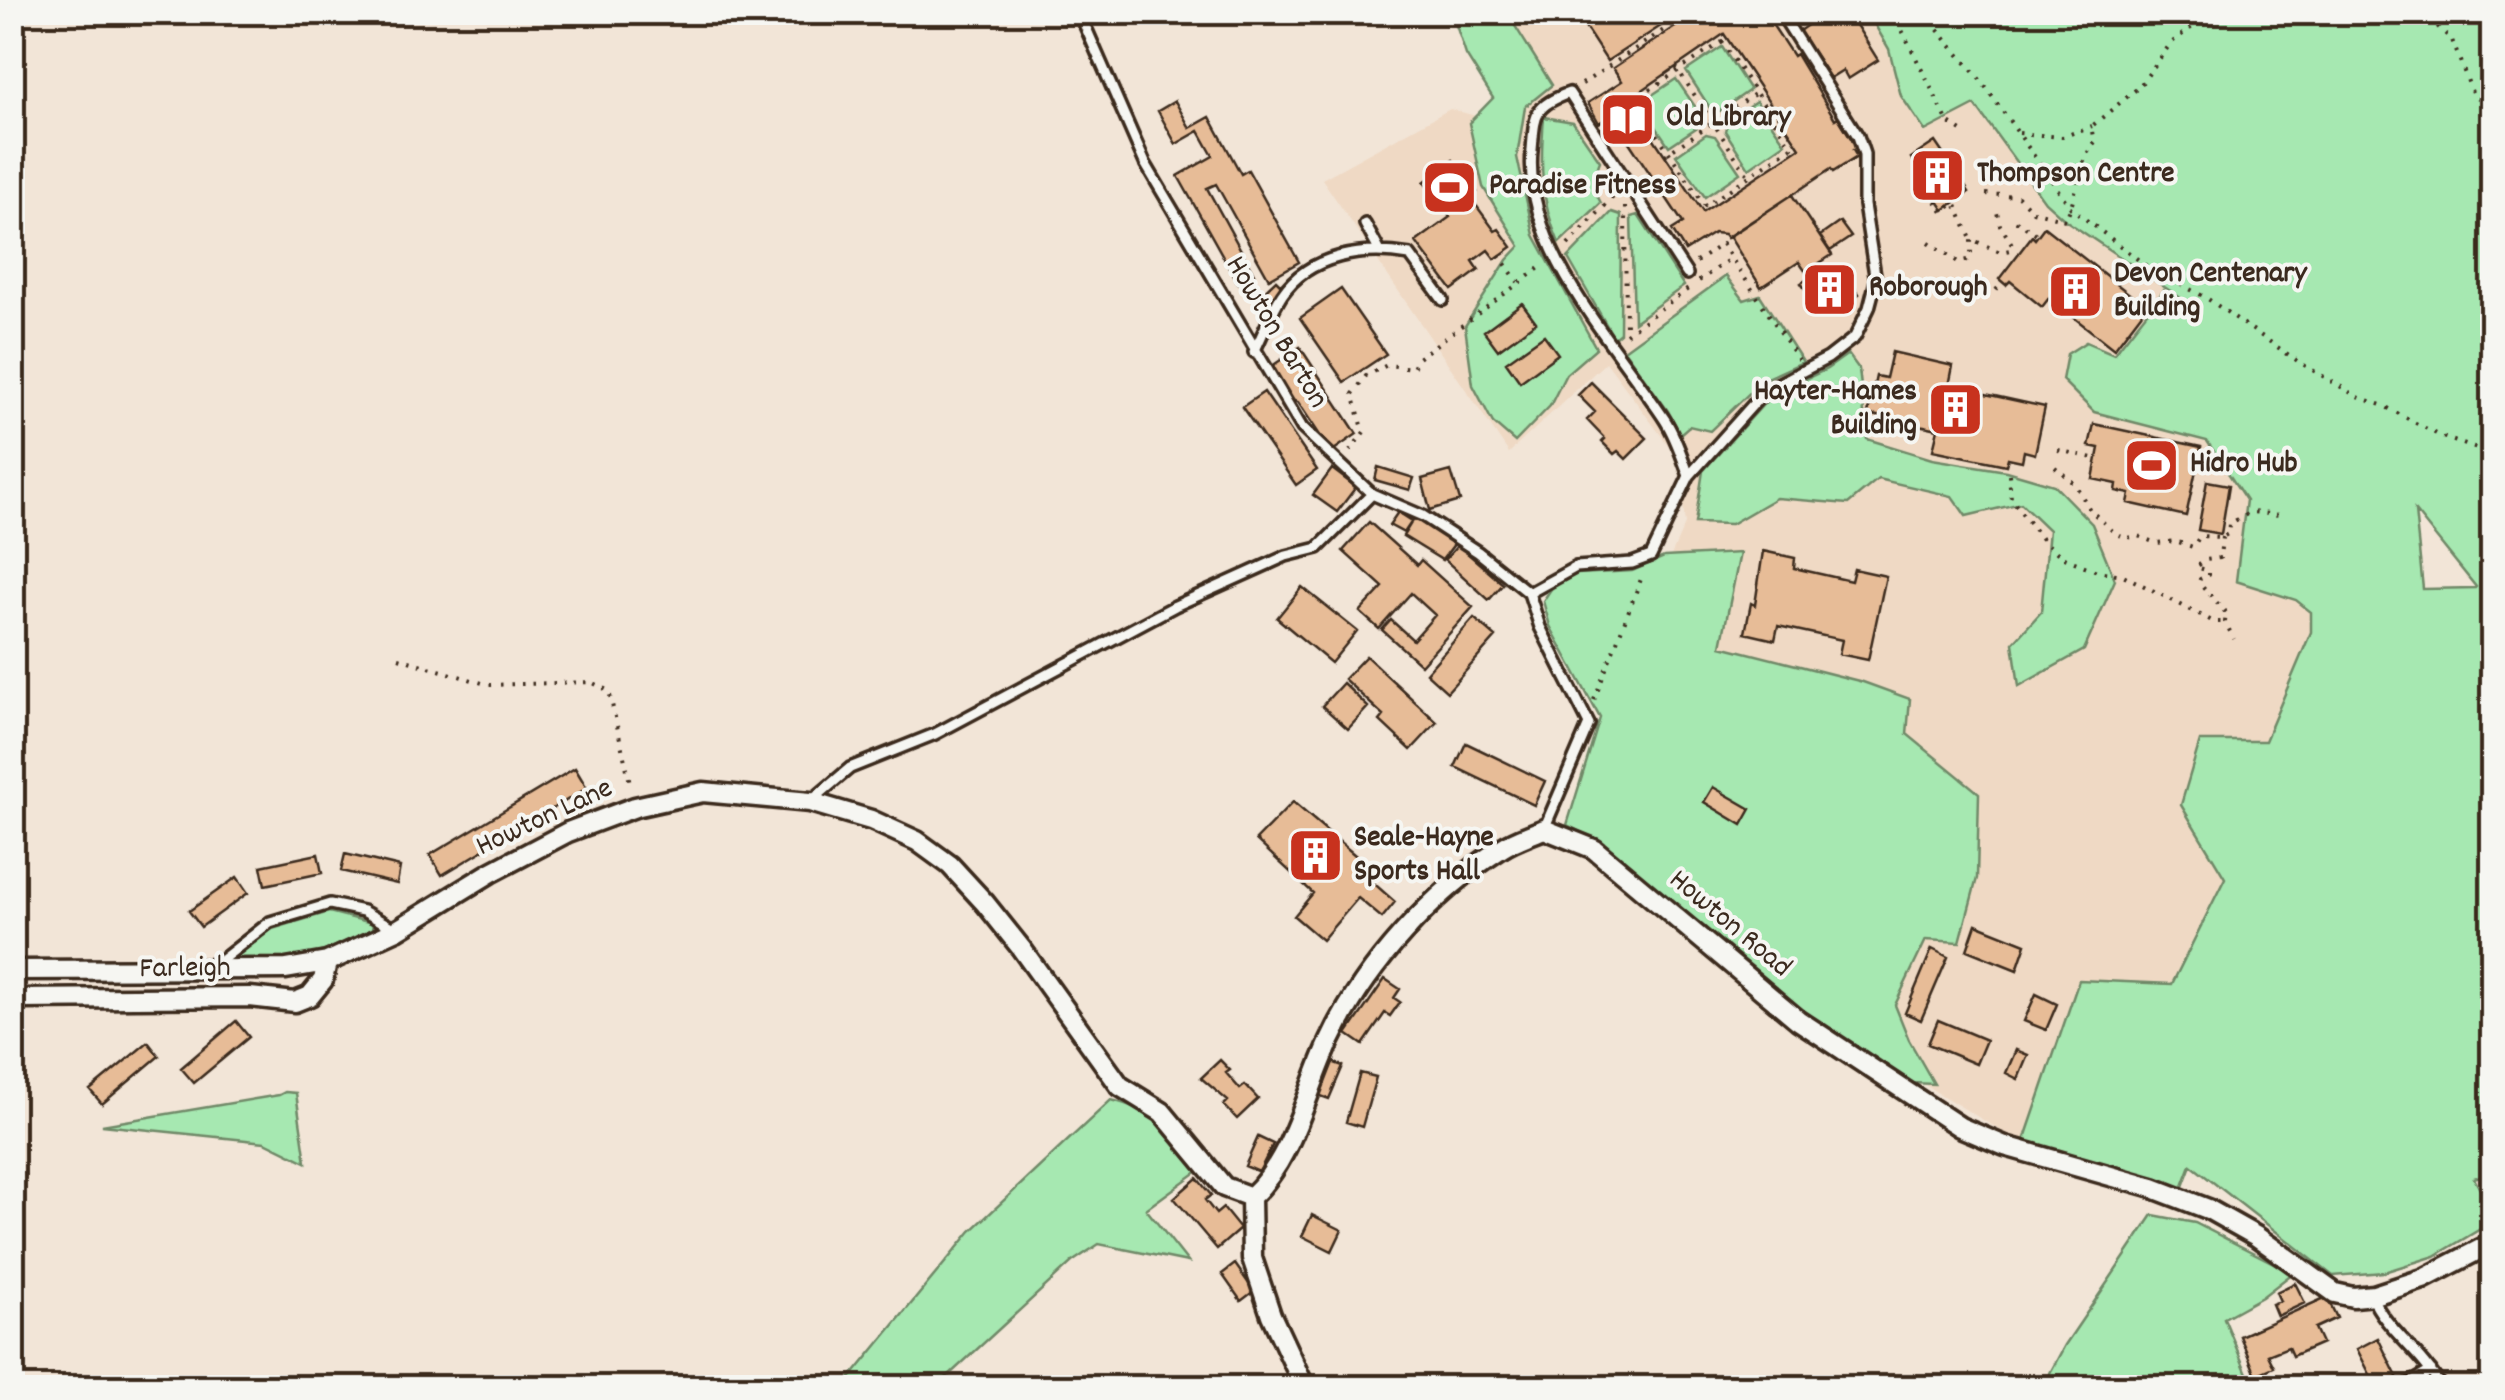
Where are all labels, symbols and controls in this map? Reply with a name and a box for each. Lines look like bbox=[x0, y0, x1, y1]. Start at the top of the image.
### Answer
library icon: Old Library bbox=[1597, 89, 1657, 149]
place label: Old Library bbox=[1666, 98, 1792, 141]
building icon: Thompson Centre bbox=[1908, 145, 1968, 205]
place label: Thompson Centre bbox=[1977, 154, 2175, 197]
sports icon: Paradise Fitness bbox=[1420, 157, 1480, 217]
place label: Paradise Fitness bbox=[1489, 166, 1676, 209]
street label: Howton Barton bbox=[1213, 249, 1337, 417]
place label: Devon Centenary Building bbox=[2114, 254, 2308, 331]
building icon: Roborough bbox=[1800, 259, 1860, 319]
building icon: Devon Centenary Building bbox=[2045, 262, 2105, 322]
place label: Roborough bbox=[1869, 268, 1988, 311]
place label: Hayter-Hames Building bbox=[1754, 372, 1917, 449]
building icon: Hayter-Hames Building bbox=[1926, 380, 1986, 440]
sports icon: Hidro Hub bbox=[2121, 435, 2181, 495]
place label: Hidro Hub bbox=[2190, 444, 2298, 487]
street label: Howton Lane bbox=[469, 769, 621, 869]
place label: Seale-Hayne Sports Hall bbox=[1354, 818, 1494, 895]
building icon: Seale-Hayne Sports Hall bbox=[1285, 826, 1345, 886]
street label: Howton Road bbox=[1658, 861, 1800, 989]
street label: Farleigh bbox=[139, 948, 231, 992]

